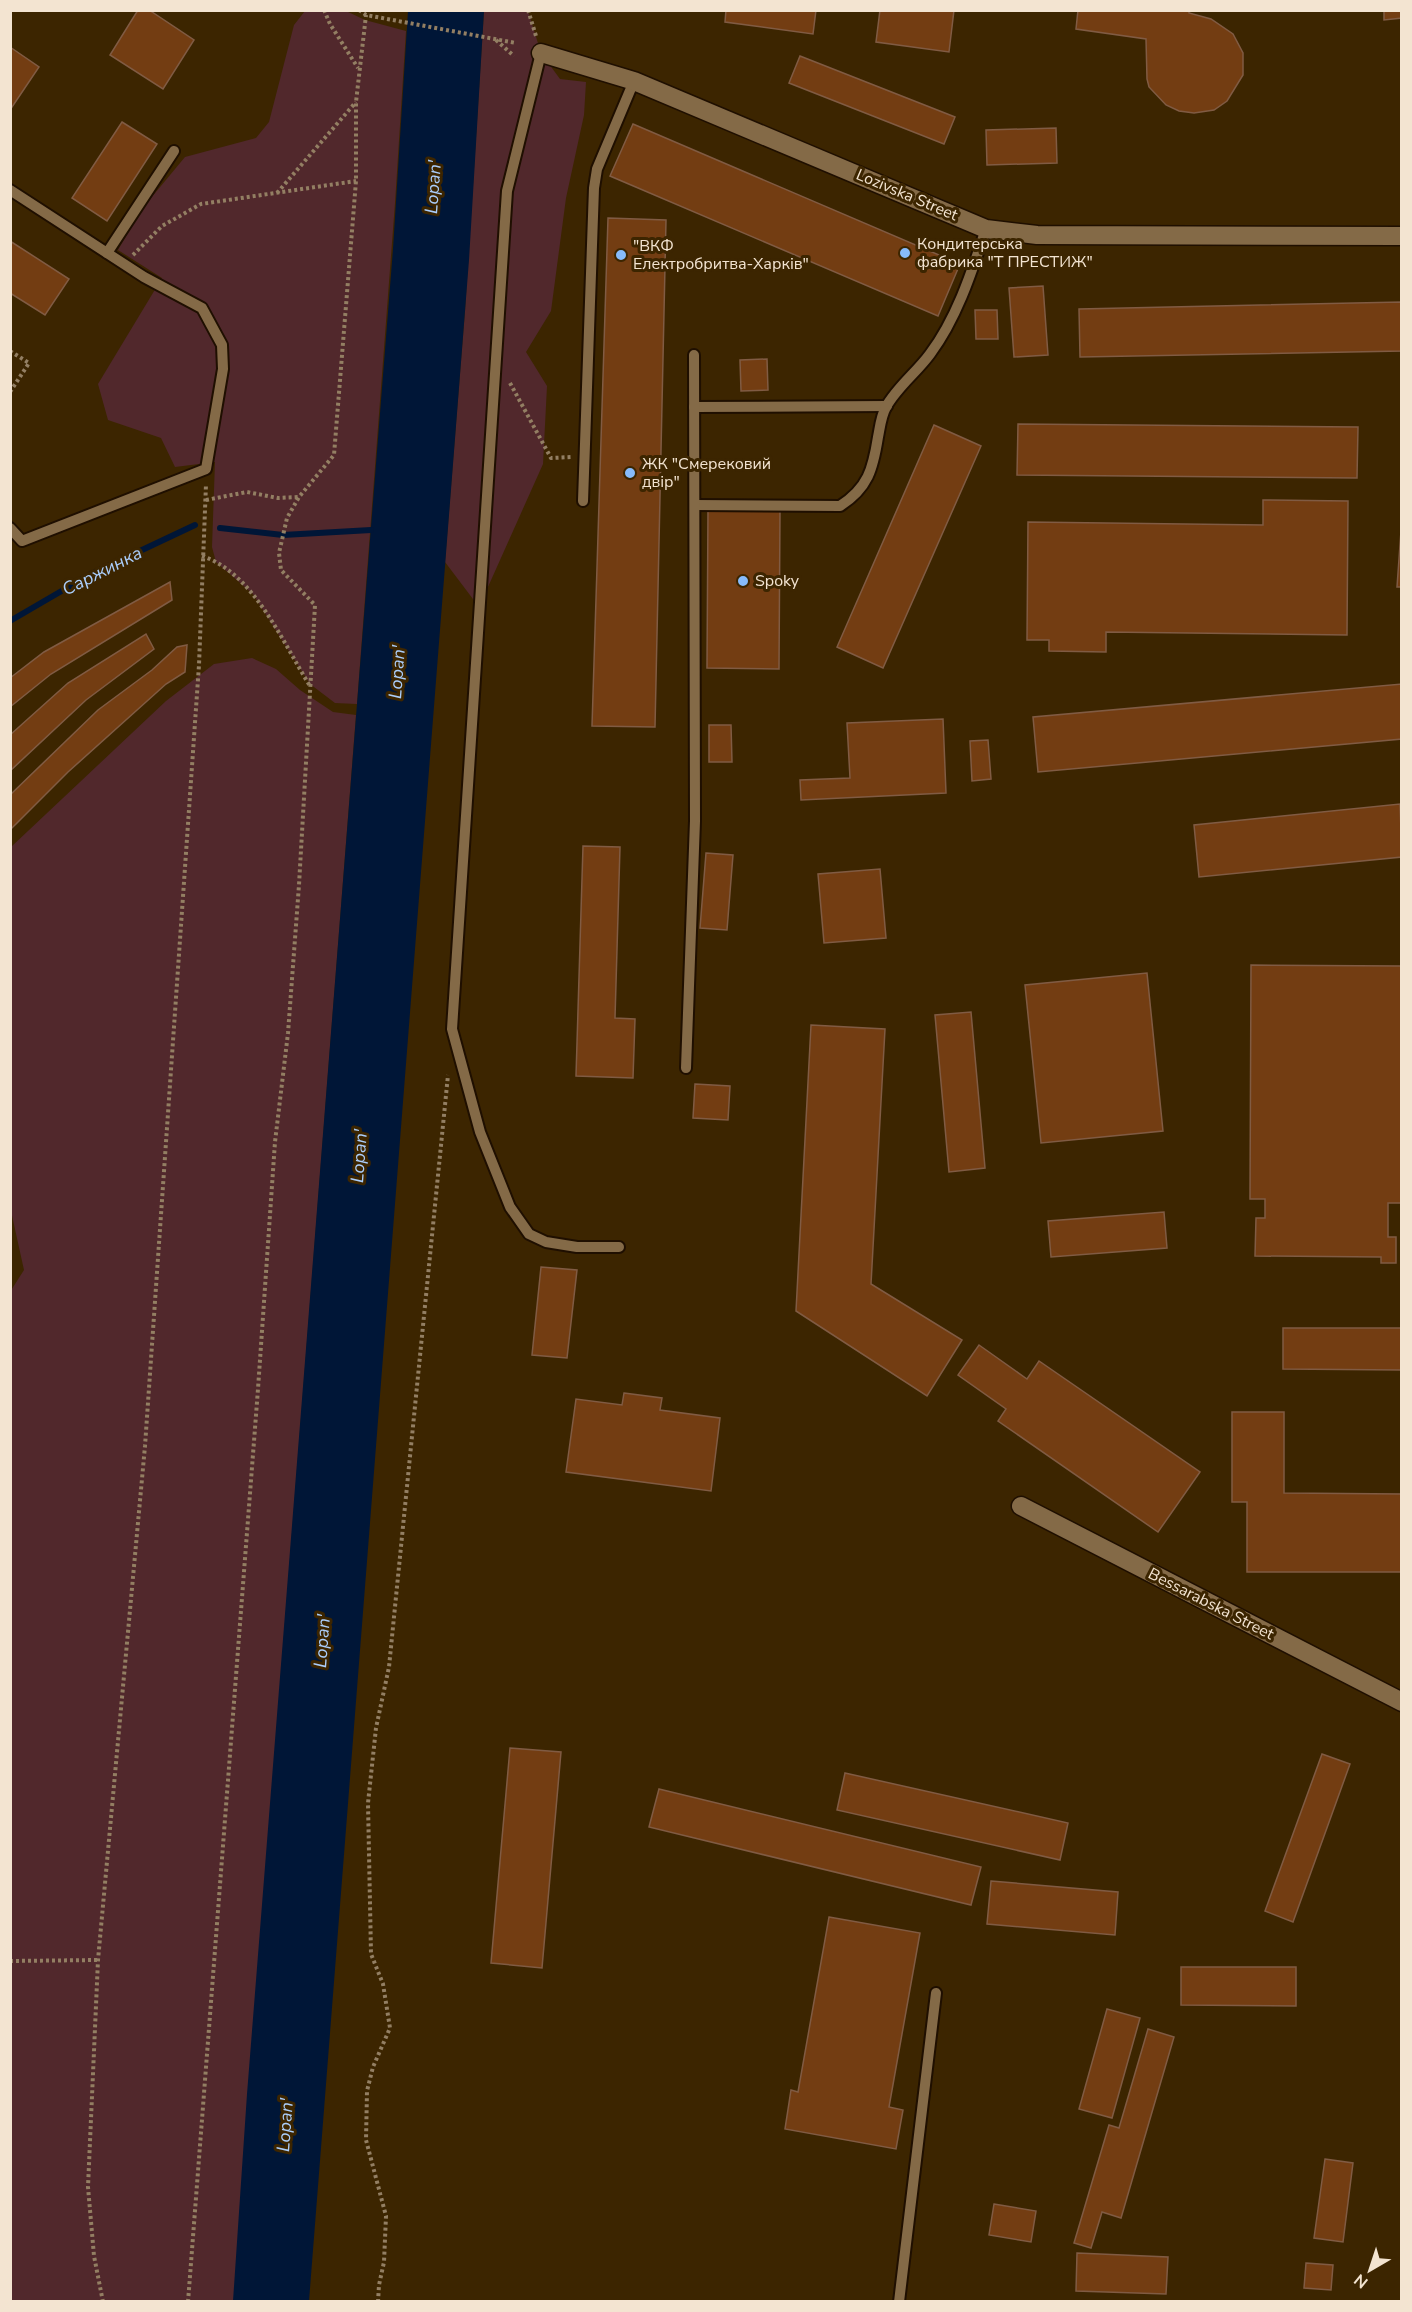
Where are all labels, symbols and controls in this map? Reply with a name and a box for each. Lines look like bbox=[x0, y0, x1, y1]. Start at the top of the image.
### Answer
water label: Lopan' bbox=[419, 158, 447, 215]
street label: Lozivska Street bbox=[853, 164, 962, 226]
place label: Кондитерська фабрика "Т ПРЕСТИЖ" bbox=[917, 233, 1093, 273]
place label: "ВКФ Електробритва-Харків" bbox=[633, 235, 809, 275]
marker: Кондитерська фабрика "Т ПРЕСТИЖ" bbox=[898, 246, 912, 260]
marker: "ВКФ Електробритва-Харків" bbox=[614, 248, 628, 262]
place label: ЖК "Смерековий двір" bbox=[642, 453, 771, 493]
marker: ЖК "Смерековий двір" bbox=[623, 466, 637, 480]
water label: Саржинка bbox=[58, 541, 146, 601]
place label: Spoky bbox=[755, 570, 800, 592]
marker: Spoky bbox=[736, 574, 750, 588]
water label: Lopan' bbox=[383, 643, 411, 700]
water label: Lopan' bbox=[345, 1127, 373, 1184]
street label: Bessarabska Street bbox=[1144, 1563, 1278, 1645]
water label: Lopan' bbox=[308, 1612, 336, 1669]
water label: Lopan' bbox=[271, 2096, 299, 2153]
north arrow bbox=[1340, 2240, 1400, 2300]
text: N bbox=[1350, 2269, 1373, 2293]

